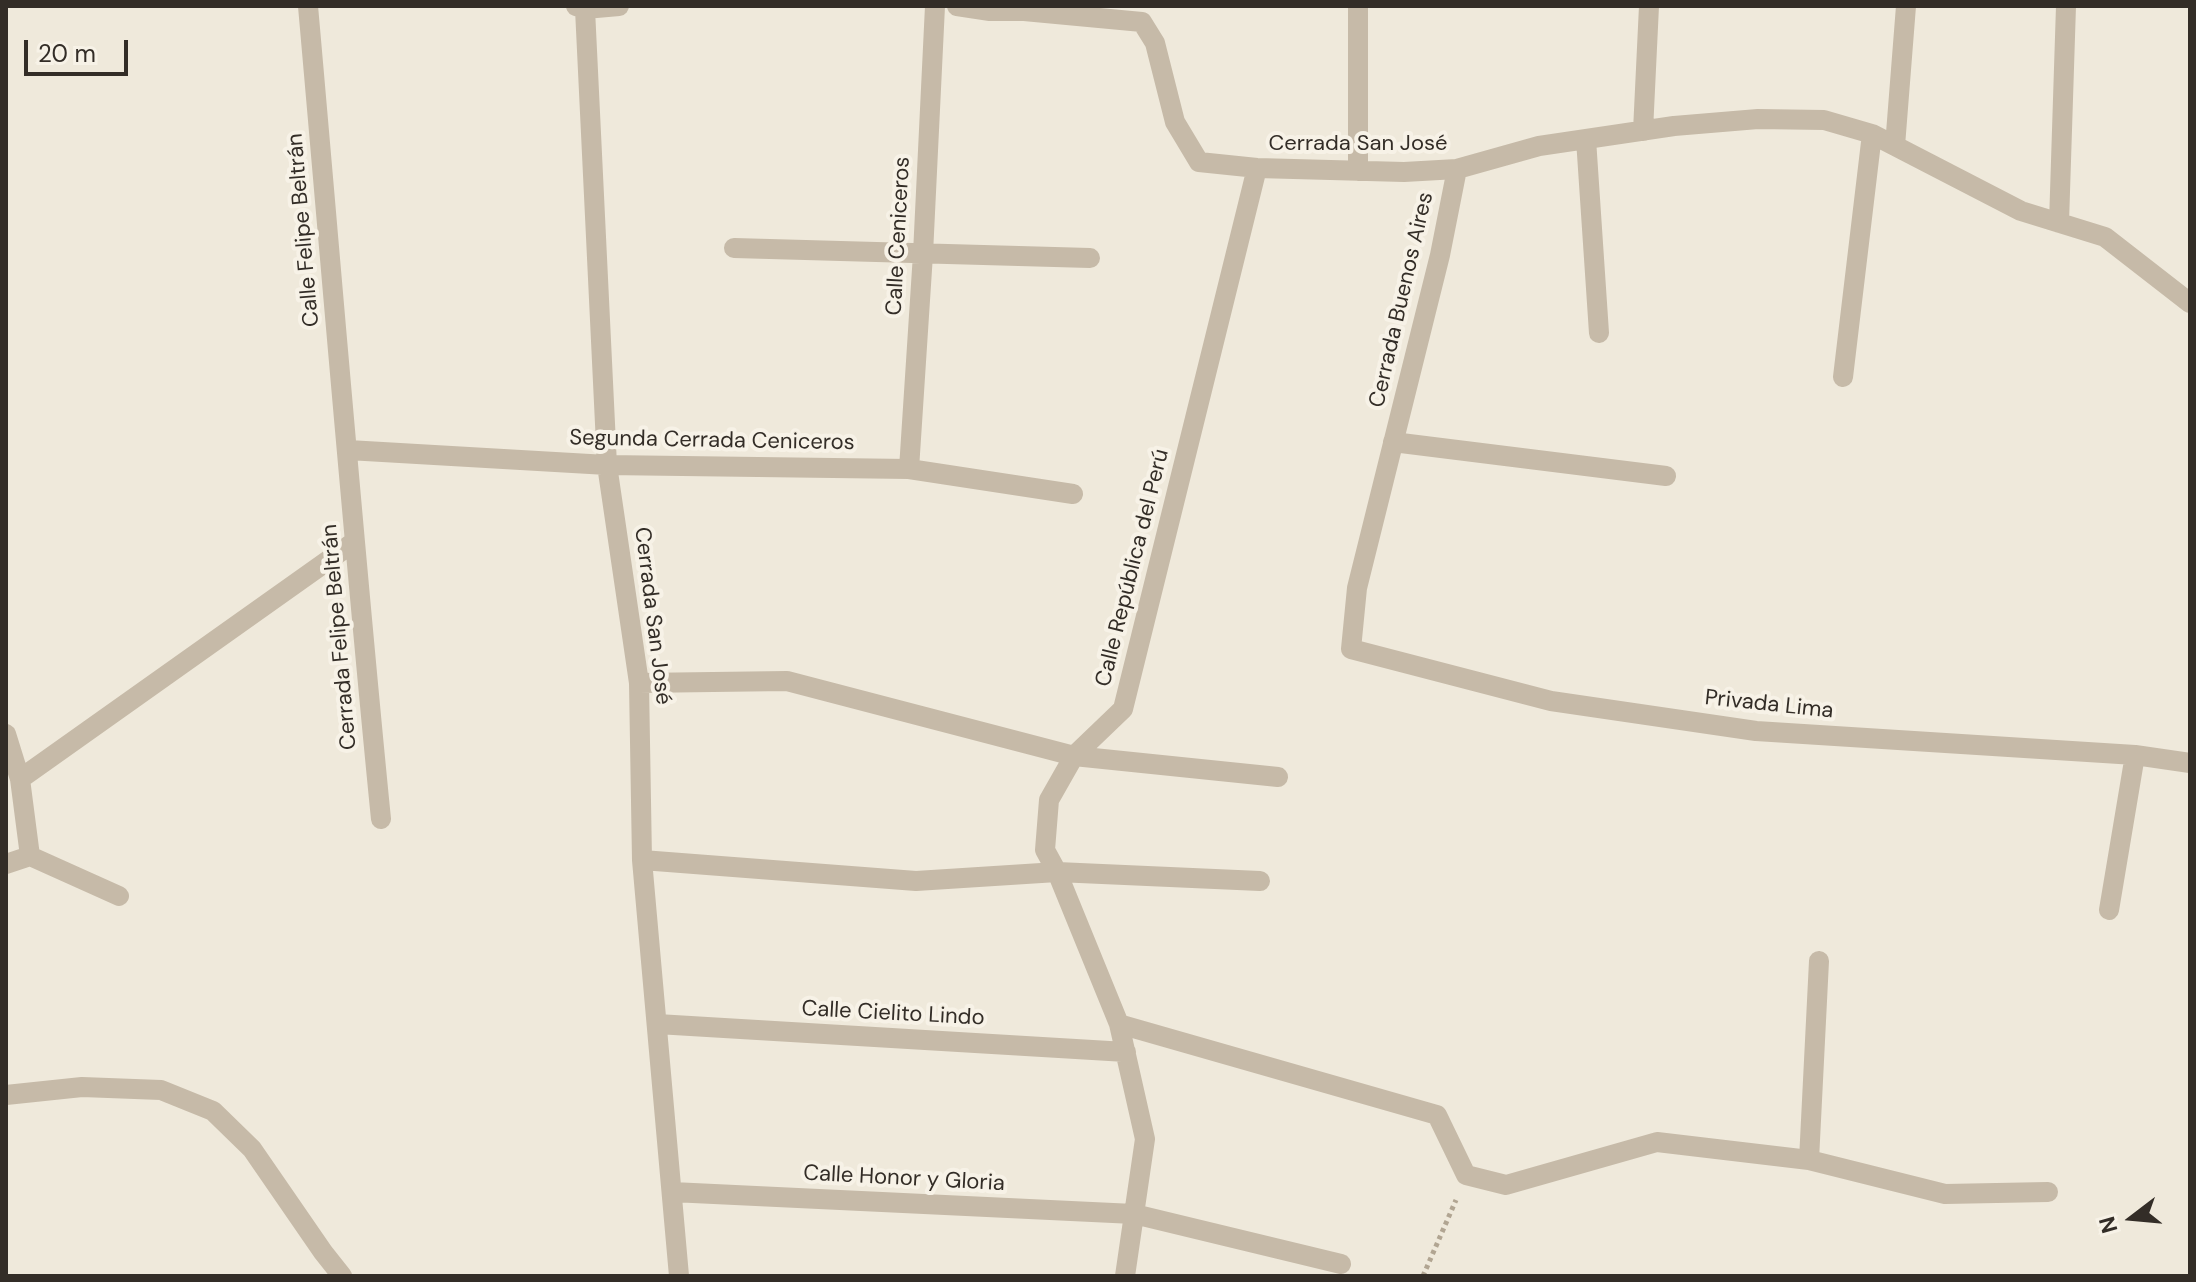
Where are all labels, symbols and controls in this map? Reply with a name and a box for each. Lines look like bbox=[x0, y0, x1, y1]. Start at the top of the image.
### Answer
scale bar bbox=[28, 24, 132, 74]
text: 20 m bbox=[38, 38, 96, 69]
street label: Cerrada San José bbox=[1269, 131, 1447, 157]
street label: Calle Felipe Beltrán bbox=[282, 132, 326, 328]
street label: Calle Ceniceros bbox=[882, 156, 916, 316]
street label: Cerrada Buenos Aires bbox=[1364, 190, 1440, 410]
street label: Segunda Cerrada Ceniceros bbox=[569, 425, 855, 457]
street label: Calle República del Perú bbox=[1091, 446, 1175, 690]
street label: Cerrada Felipe Beltrán bbox=[317, 523, 363, 751]
street label: Cerrada San José bbox=[628, 526, 676, 706]
street label: Privada Lima bbox=[1703, 685, 1835, 725]
street label: Calle Cielito Lindo bbox=[801, 996, 985, 1032]
street label: Calle Honor y Gloria bbox=[803, 1161, 1005, 1197]
north arrow bbox=[2092, 1178, 2172, 1258]
text: N bbox=[2092, 1213, 2125, 1236]

